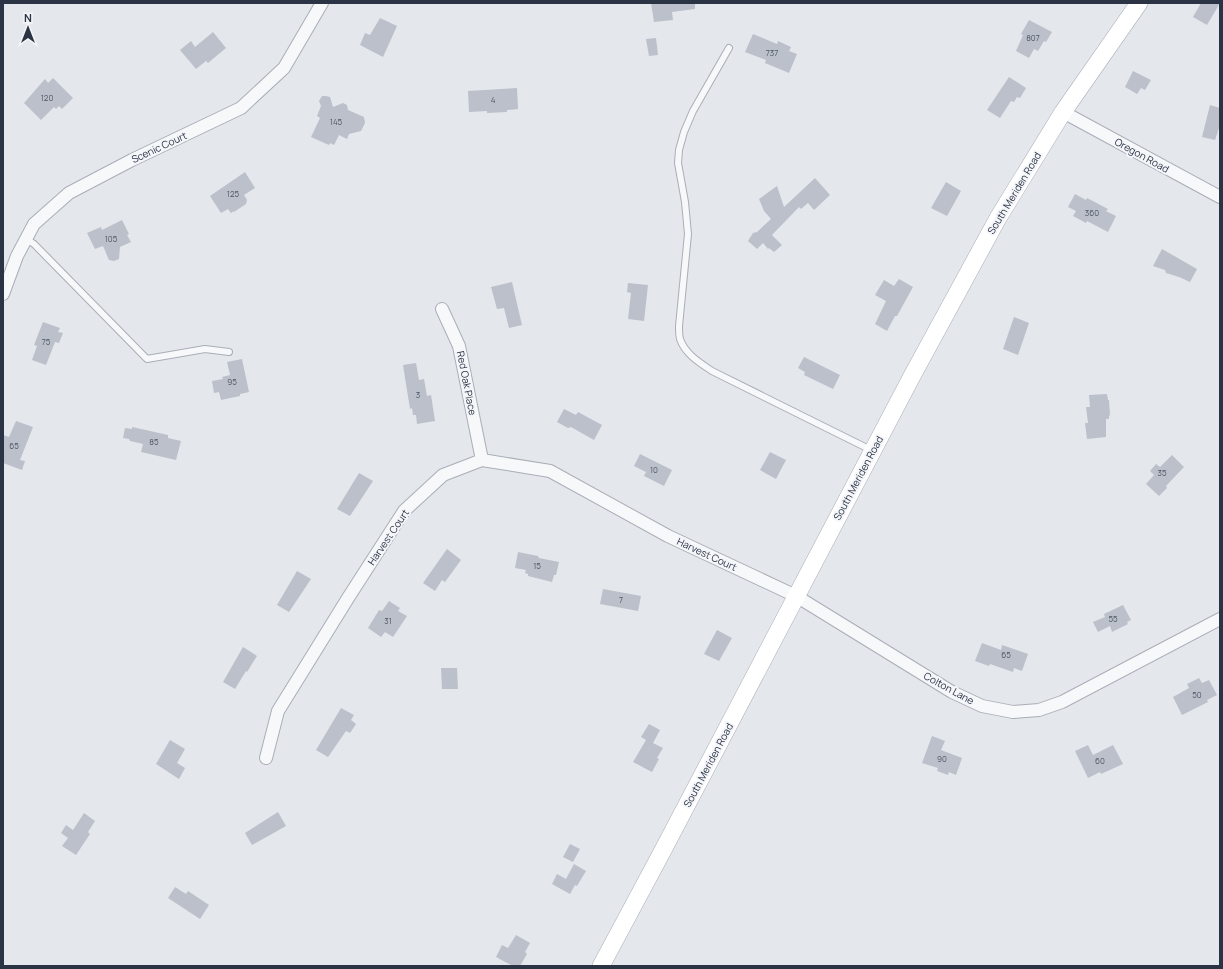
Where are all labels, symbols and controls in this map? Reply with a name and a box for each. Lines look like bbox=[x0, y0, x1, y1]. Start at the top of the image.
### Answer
north arrow bbox=[8, 8, 48, 48]
text: N bbox=[24, 10, 32, 25]
house number: 807 bbox=[1026, 32, 1040, 43]
house number: 737 bbox=[766, 47, 778, 58]
house number: 120 bbox=[41, 92, 53, 103]
house number: 4 bbox=[491, 94, 496, 105]
house number: 145 bbox=[330, 116, 343, 127]
street label: Scenic Court bbox=[129, 128, 189, 166]
street label: Oregon Road bbox=[1112, 134, 1172, 176]
street label: South Meriden Road bbox=[984, 149, 1044, 237]
house number: 125 bbox=[227, 188, 240, 199]
house number: 360 bbox=[1085, 207, 1099, 218]
house number: 105 bbox=[105, 233, 118, 244]
house number: 75 bbox=[42, 336, 51, 347]
street label: Red Oak Place bbox=[454, 350, 480, 416]
house number: 95 bbox=[227, 376, 237, 387]
house number: 3 bbox=[416, 389, 420, 400]
street label: South Meriden Road bbox=[830, 433, 886, 523]
house number: 85 bbox=[149, 436, 159, 447]
house number: 65 bbox=[9, 440, 19, 451]
house number: 10 bbox=[650, 464, 658, 475]
house number: 35 bbox=[1157, 467, 1167, 478]
street label: Harvest Court bbox=[364, 506, 412, 568]
street label: Harvest Court bbox=[675, 534, 739, 574]
house number: 15 bbox=[533, 560, 541, 571]
house number: 7 bbox=[619, 594, 623, 605]
house number: 55 bbox=[1108, 613, 1118, 624]
house number: 31 bbox=[384, 615, 392, 626]
house number: 65 bbox=[1001, 649, 1011, 660]
street label: Colton Lane bbox=[921, 668, 977, 708]
house number: 50 bbox=[1192, 689, 1202, 700]
street label: South Meriden Road bbox=[680, 720, 736, 810]
house number: 90 bbox=[937, 753, 947, 764]
house number: 60 bbox=[1095, 755, 1105, 766]

